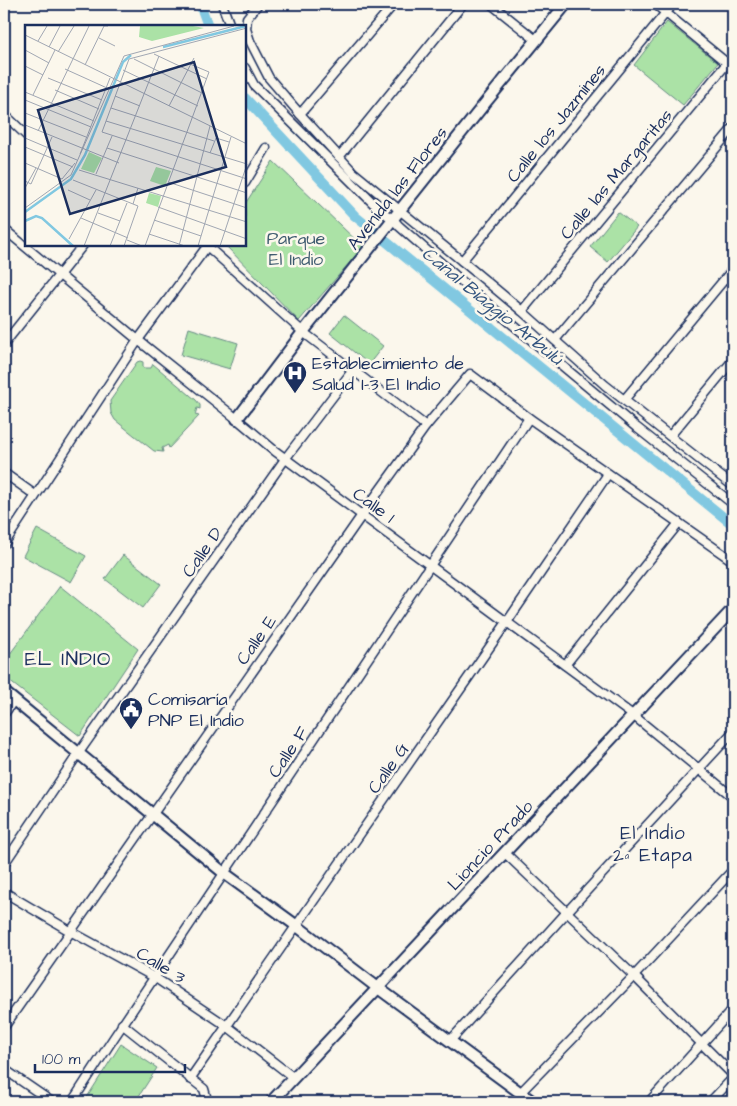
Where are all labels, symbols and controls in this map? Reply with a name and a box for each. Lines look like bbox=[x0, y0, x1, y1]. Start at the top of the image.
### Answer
inset map bbox=[25, 25, 246, 246]
street label: Calle los Jazmines bbox=[501, 59, 612, 188]
street label: Calle las Margaritas bbox=[554, 104, 679, 246]
street label: Avenida las Flores bbox=[341, 121, 454, 255]
park label: Parque El Indio bbox=[267, 226, 326, 272]
water label: Canal Biaggio Arbulú bbox=[415, 241, 570, 373]
place label: Establecimiento de Salud I-3 El Indio bbox=[312, 351, 464, 397]
hospital icon: Establecimiento de Salud I-3 El Indio bbox=[282, 360, 308, 394]
street label: Calle 1 bbox=[347, 482, 400, 529]
street label: Calle D bbox=[176, 522, 229, 582]
street label: Calle E bbox=[230, 610, 283, 670]
district label: EL INDIO bbox=[25, 645, 111, 673]
place label: Comisaría PNP El Indio bbox=[148, 687, 244, 733]
public building icon: Comisaría PNP El Indio bbox=[118, 696, 144, 730]
street label: Calle F bbox=[262, 721, 315, 783]
street label: Calle G bbox=[362, 737, 415, 799]
street label: Lioncio Prado bbox=[442, 795, 539, 896]
district label: El Indio 2ª Etapa bbox=[613, 820, 693, 869]
street label: Calle 3 bbox=[131, 941, 190, 990]
scale bar bbox=[35, 1041, 185, 1073]
text: 100 m bbox=[42, 1049, 81, 1070]

